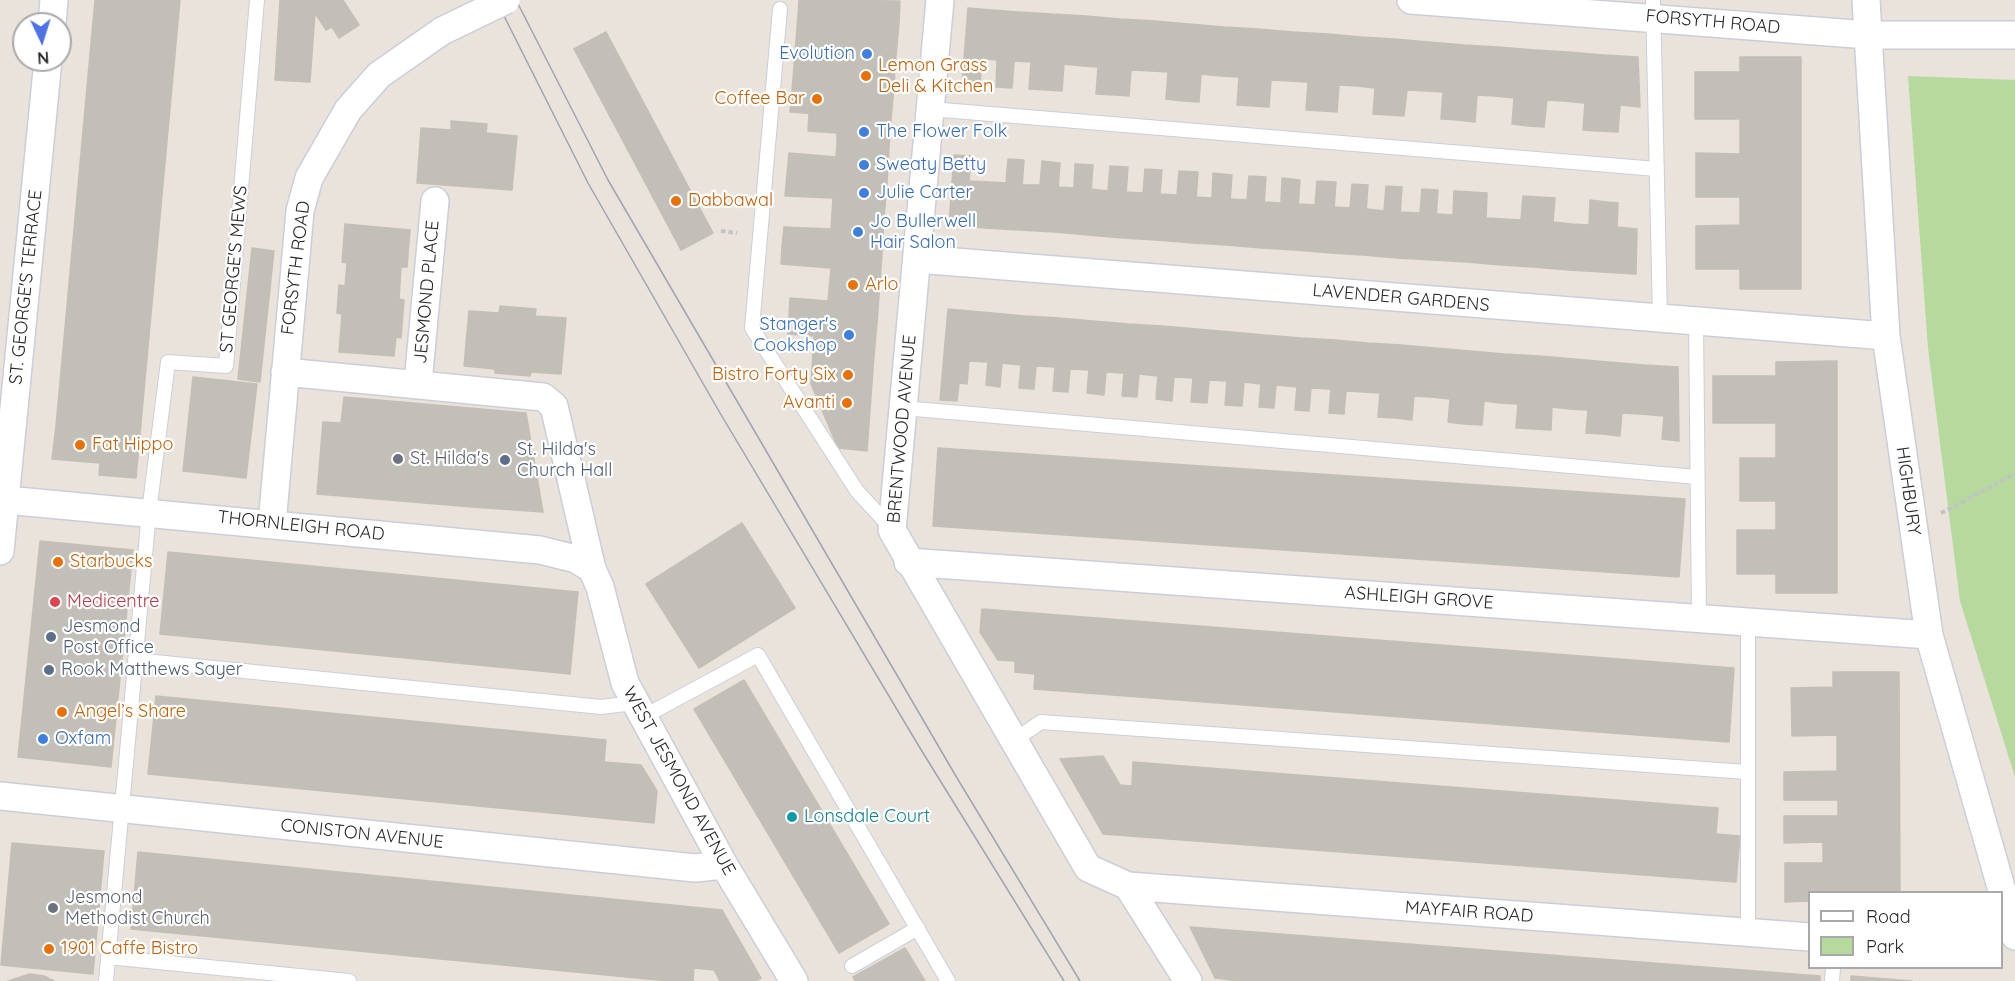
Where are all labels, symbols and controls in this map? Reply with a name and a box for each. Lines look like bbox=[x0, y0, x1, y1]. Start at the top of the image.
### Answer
street label: FORSYTH ROAD bbox=[1645, 5, 1781, 39]
north arrow bbox=[12, 12, 72, 72]
place label: Evolution bbox=[779, 43, 855, 65]
marker: Evolution bbox=[860, 47, 874, 61]
text: N bbox=[37, 48, 50, 68]
place label: Lemon Grass Deli & Kitchen bbox=[878, 55, 993, 98]
marker: Lemon Grass Deli & Kitchen bbox=[859, 69, 873, 83]
place label: Coffee Bar bbox=[715, 88, 805, 110]
marker: Coffee Bar bbox=[810, 92, 824, 106]
place label: The Flower Folk bbox=[876, 121, 1007, 143]
marker: The Flower Folk bbox=[857, 125, 871, 139]
place label: Sweaty Betty bbox=[876, 154, 986, 176]
marker: Sweaty Betty bbox=[857, 158, 871, 172]
place label: Julie Carter bbox=[876, 182, 972, 204]
street label: ST GEORGE'S MEWS bbox=[216, 184, 252, 354]
marker: Julie Carter bbox=[857, 186, 871, 200]
street label: ST. GEORGE'S TERRACE bbox=[5, 189, 47, 385]
place label: Dabbawal bbox=[688, 190, 773, 212]
marker: Dabbawal bbox=[669, 194, 683, 208]
street label: FORSYTH ROAD bbox=[277, 200, 315, 336]
place label: Jo Bullerwell Hair Salon bbox=[870, 211, 976, 254]
street label: JESMOND PLACE bbox=[410, 219, 444, 365]
marker: Jo Bullerwell Hair Salon bbox=[851, 225, 865, 239]
place label: Arlo bbox=[865, 274, 898, 296]
marker: Arlo bbox=[846, 278, 860, 292]
street label: LAVENDER GARDENS bbox=[1312, 280, 1490, 316]
place label: Stanger's Cookshop bbox=[754, 314, 837, 356]
marker: Stanger's Cookshop bbox=[842, 328, 856, 342]
street label: BRENTWOOD AVENUE bbox=[883, 334, 921, 524]
place label: Bistro Forty Six bbox=[712, 364, 836, 386]
marker: Bistro Forty Six bbox=[841, 368, 855, 382]
place label: Avanti bbox=[783, 392, 835, 414]
marker: Avanti bbox=[840, 396, 854, 410]
place label: Fat Hippo bbox=[92, 434, 173, 456]
marker: Fat Hippo bbox=[73, 438, 87, 452]
place label: St. Hilda's Church Hall bbox=[517, 439, 612, 482]
street label: HIGHBURY bbox=[1891, 445, 1925, 537]
place label: St. Hilda's bbox=[410, 448, 489, 470]
marker: St. Hilda's bbox=[391, 452, 405, 466]
marker: St. Hilda's Church Hall bbox=[498, 453, 512, 467]
street label: THORNLEIGH ROAD bbox=[217, 506, 385, 546]
place label: Starbucks bbox=[70, 551, 153, 573]
marker: Starbucks bbox=[51, 555, 65, 569]
street label: ASHLEIGH GROVE bbox=[1344, 582, 1494, 614]
place label: Medicentre bbox=[67, 591, 160, 613]
marker: Medicentre bbox=[48, 595, 62, 609]
place label: Jesmond Post Office bbox=[63, 616, 154, 658]
marker: Jesmond Post Office bbox=[44, 630, 58, 644]
place label: Rook Matthews Sayer bbox=[61, 659, 243, 681]
marker: Rook Matthews Sayer bbox=[42, 663, 56, 677]
street label: WEST JESMOND AVENUE bbox=[618, 683, 740, 879]
place label: Angel’s Share bbox=[74, 701, 186, 723]
marker: Angel’s Share bbox=[55, 705, 69, 719]
place label: Oxfam bbox=[55, 728, 111, 750]
marker: Oxfam bbox=[36, 732, 50, 746]
place label: Lonsdale Court bbox=[804, 806, 930, 828]
marker: Lonsdale Court bbox=[785, 810, 799, 824]
street label: CONISTON AVENUE bbox=[279, 815, 445, 853]
place label: Jesmond Methodist Church bbox=[65, 887, 210, 930]
legend bbox=[1808, 891, 2003, 969]
street label: MAYFAIR ROAD bbox=[1404, 897, 1534, 927]
marker: Jesmond Methodist Church bbox=[46, 901, 60, 915]
text: Road bbox=[1866, 905, 1911, 928]
text: Park bbox=[1866, 935, 1904, 958]
place label: 1901 Caffe Bistro bbox=[61, 938, 198, 960]
marker: 1901 Caffe Bistro bbox=[42, 942, 56, 956]

